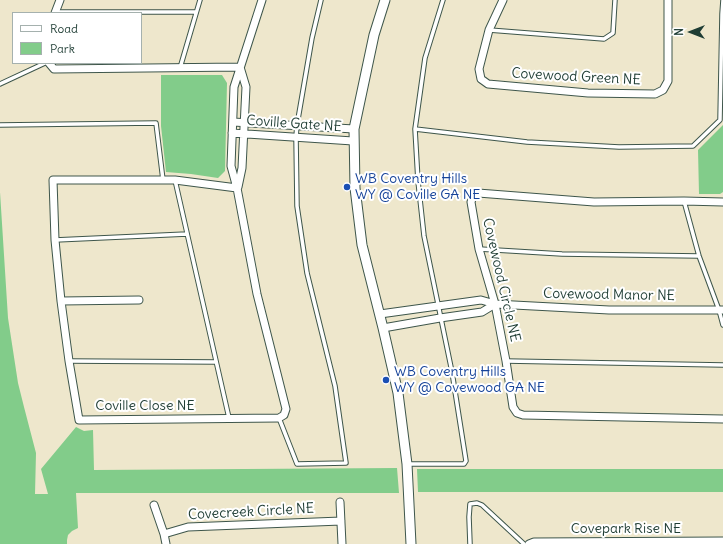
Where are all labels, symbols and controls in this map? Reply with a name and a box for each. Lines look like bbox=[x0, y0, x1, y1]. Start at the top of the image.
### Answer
legend bbox=[12, 12, 142, 64]
north arrow bbox=[671, 12, 711, 52]
text: Road bbox=[50, 21, 78, 36]
text: N bbox=[672, 28, 686, 36]
text: Park bbox=[50, 41, 75, 56]
street label: Covewood Green NE bbox=[511, 65, 641, 89]
street label: Coville Gate NE bbox=[246, 112, 342, 136]
place label: WB Coventry Hills WY @ Coville GA NE bbox=[355, 171, 481, 204]
marker: WB Coventry Hills WY @ Coville GA NE bbox=[342, 182, 352, 192]
street label: Covewood Circle NE bbox=[479, 216, 523, 344]
street label: Covewood Manor NE bbox=[543, 285, 675, 305]
place label: WB Coventry Hills WY @ Covewood GA NE bbox=[394, 364, 545, 396]
marker: WB Coventry Hills WY @ Covewood GA NE bbox=[381, 375, 391, 385]
street label: Coville Close NE bbox=[95, 398, 195, 414]
street label: Covecreek Circle NE bbox=[188, 500, 314, 524]
street label: Covepark Rise NE bbox=[571, 521, 681, 537]

